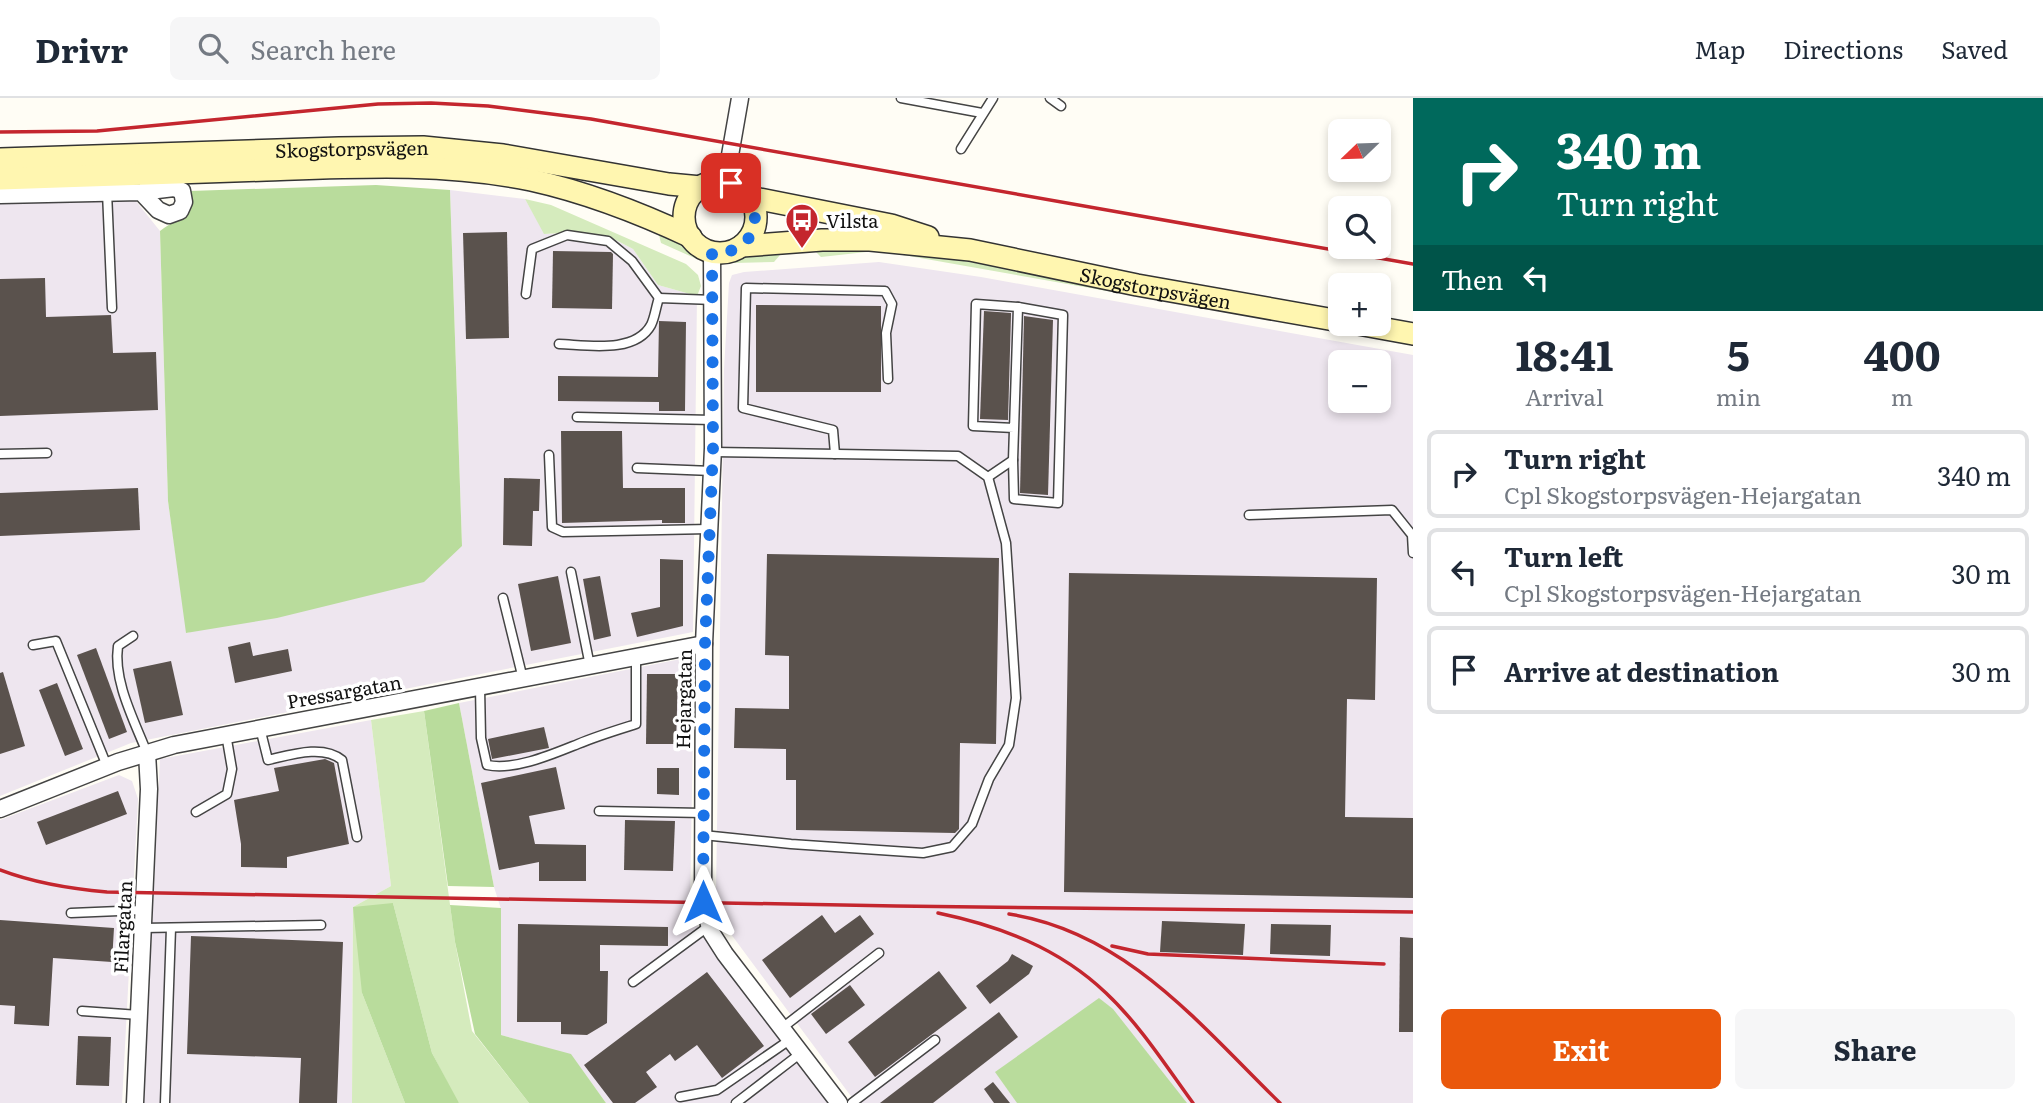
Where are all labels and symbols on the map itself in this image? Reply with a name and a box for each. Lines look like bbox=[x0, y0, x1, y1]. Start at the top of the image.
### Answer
north arrow bbox=[1328, 119, 1391, 182]
street label: Skogstorpsvägen bbox=[275, 133, 429, 164]
pin bbox=[701, 153, 761, 213]
bus stop icon: Vilsta bbox=[783, 201, 821, 250]
place label: Vilsta bbox=[826, 206, 879, 234]
street label: Skogstorpsvägen bbox=[1077, 259, 1233, 315]
street label: Hejargatan bbox=[668, 649, 698, 749]
street label: Pressargatan bbox=[284, 667, 404, 715]
position arrow bbox=[666, 865, 740, 939]
street label: Filargatan bbox=[106, 880, 138, 974]

